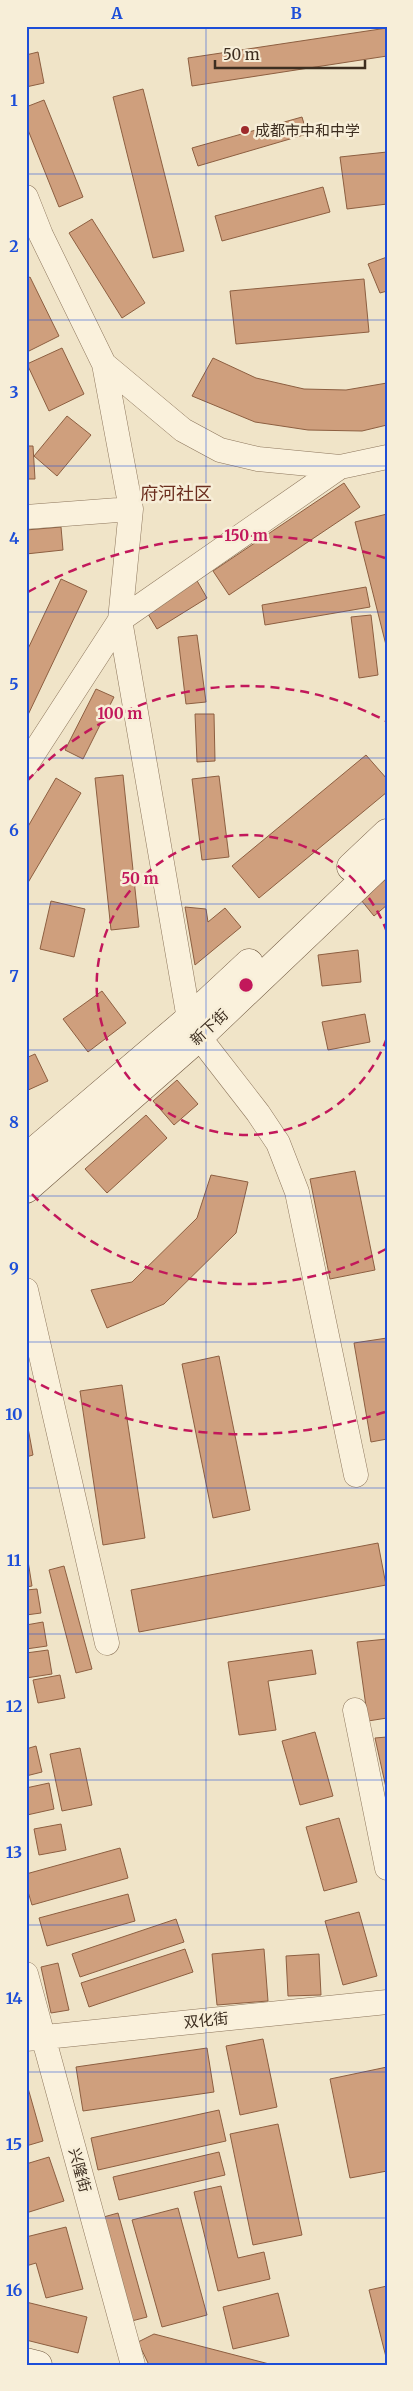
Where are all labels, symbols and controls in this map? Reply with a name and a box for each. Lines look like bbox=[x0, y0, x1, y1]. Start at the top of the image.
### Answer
text: A bbox=[110, 3, 123, 23]
text: B bbox=[290, 3, 302, 23]
scale bar bbox=[215, 38, 366, 70]
text: 50 m bbox=[223, 45, 260, 64]
text: 1 bbox=[10, 90, 18, 110]
place label: 成都市中和中学 bbox=[255, 121, 360, 140]
marker: 成都市中和中学 bbox=[239, 124, 251, 136]
text: 2 bbox=[9, 236, 19, 256]
text: 3 bbox=[9, 382, 19, 402]
district label: 府河社区 bbox=[140, 482, 212, 505]
text: 150 m bbox=[224, 526, 268, 545]
text: 4 bbox=[9, 528, 19, 548]
text: 5 bbox=[9, 674, 19, 694]
text: 100 m bbox=[98, 704, 142, 723]
text: 6 bbox=[9, 820, 19, 840]
text: 50 m bbox=[121, 869, 159, 888]
text: 7 bbox=[9, 966, 19, 986]
centre of rings bbox=[237, 976, 255, 994]
street label: 新下街 bbox=[186, 1005, 232, 1049]
text: 8 bbox=[9, 1112, 19, 1132]
text: 9 bbox=[9, 1258, 19, 1278]
text: 10 bbox=[5, 1404, 23, 1424]
text: 11 bbox=[7, 1550, 22, 1570]
text: 12 bbox=[6, 1696, 22, 1716]
text: 13 bbox=[6, 1842, 22, 1862]
text: 14 bbox=[6, 1988, 22, 2008]
street label: 双化街 bbox=[183, 2008, 229, 2032]
text: 15 bbox=[6, 2134, 22, 2154]
street label: 兴隆街 bbox=[65, 2146, 95, 2194]
text: 16 bbox=[6, 2280, 22, 2300]

